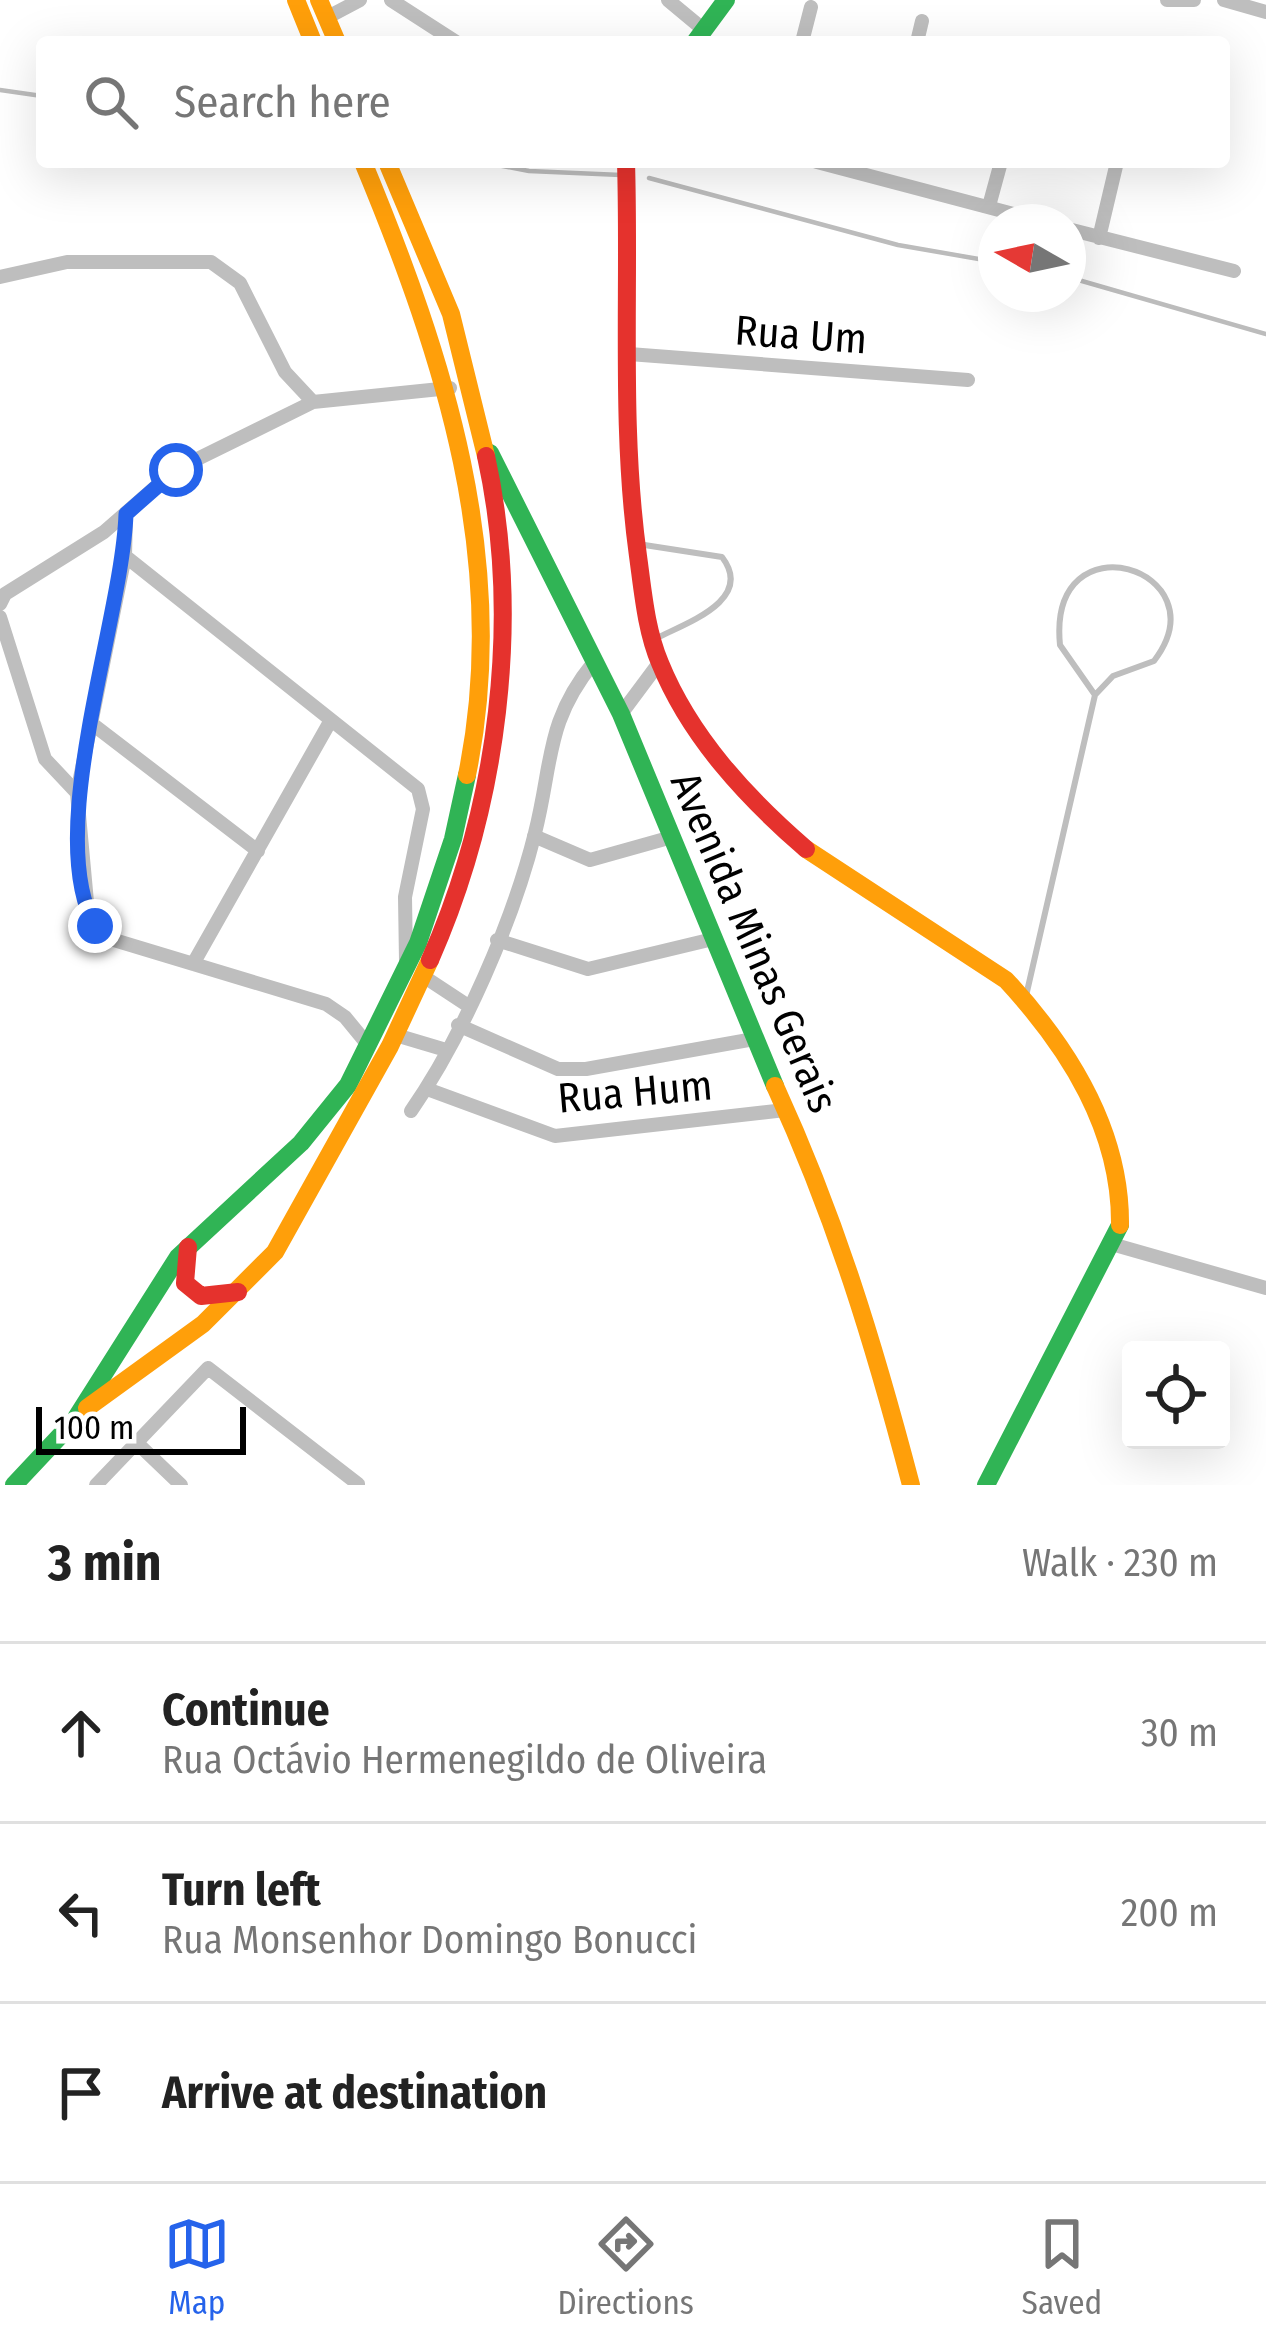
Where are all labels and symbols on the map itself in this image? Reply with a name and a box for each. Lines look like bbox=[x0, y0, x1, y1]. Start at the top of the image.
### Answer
north arrow bbox=[978, 204, 1086, 312]
street label: Rua Um bbox=[733, 305, 869, 365]
route start bbox=[149, 443, 203, 497]
street label: Avenida Minas Gerais bbox=[660, 765, 848, 1120]
route end bbox=[68, 899, 122, 953]
street label: Rua Hum bbox=[556, 1060, 714, 1124]
scale bar bbox=[36, 1401, 246, 1454]

